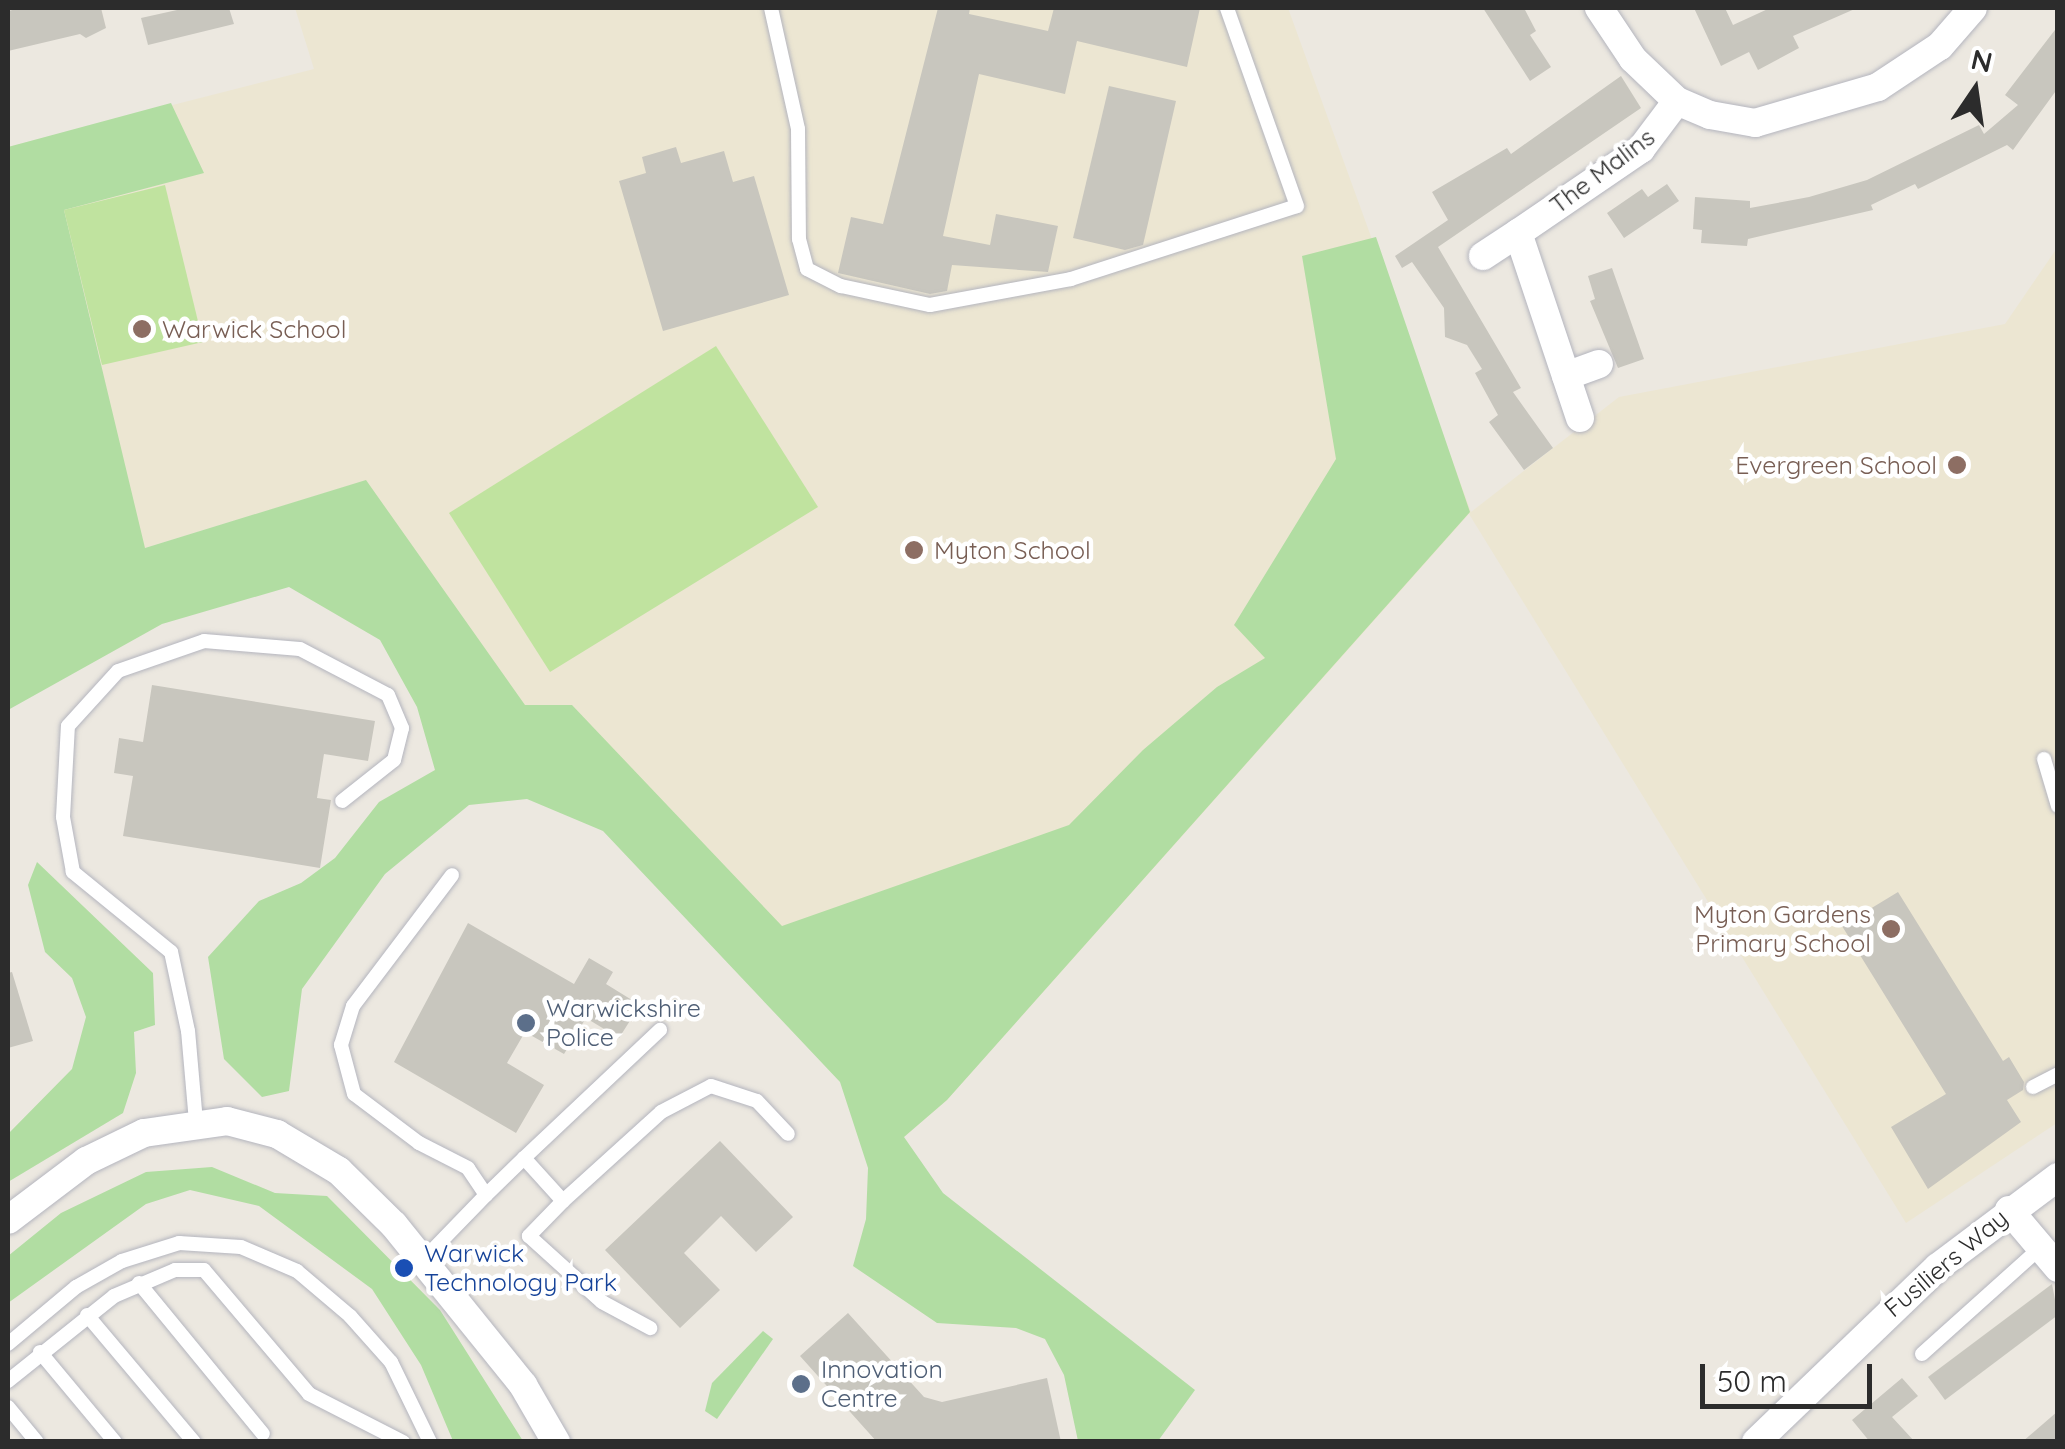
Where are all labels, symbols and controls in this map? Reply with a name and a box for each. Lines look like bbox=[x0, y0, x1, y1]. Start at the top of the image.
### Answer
north arrow bbox=[1925, 40, 2025, 140]
text: N bbox=[1968, 41, 1996, 80]
street label: The Malins bbox=[1544, 122, 1660, 220]
place label: Warwick School bbox=[162, 314, 346, 344]
marker: Warwick School bbox=[131, 318, 153, 340]
place label: Evergreen School bbox=[1735, 450, 1937, 480]
marker: Evergreen School bbox=[1946, 454, 1968, 476]
place label: Myton School bbox=[934, 535, 1091, 565]
marker: Myton School bbox=[903, 539, 925, 561]
place label: Myton Gardens Primary School bbox=[1694, 900, 1871, 959]
marker: Myton Gardens Primary School bbox=[1880, 918, 1902, 940]
place label: Warwickshire Police bbox=[546, 994, 701, 1053]
marker: Warwickshire Police bbox=[515, 1012, 537, 1034]
street label: Fusiliers Way bbox=[1878, 1203, 2014, 1323]
place label: Warwick Technology Park bbox=[424, 1239, 617, 1298]
marker: Warwick Technology Park bbox=[393, 1257, 415, 1279]
scale bar bbox=[1705, 1344, 1878, 1406]
place label: Innovation Centre bbox=[821, 1355, 943, 1414]
text: 50 m bbox=[1717, 1362, 1787, 1400]
marker: Innovation Centre bbox=[790, 1373, 812, 1395]

